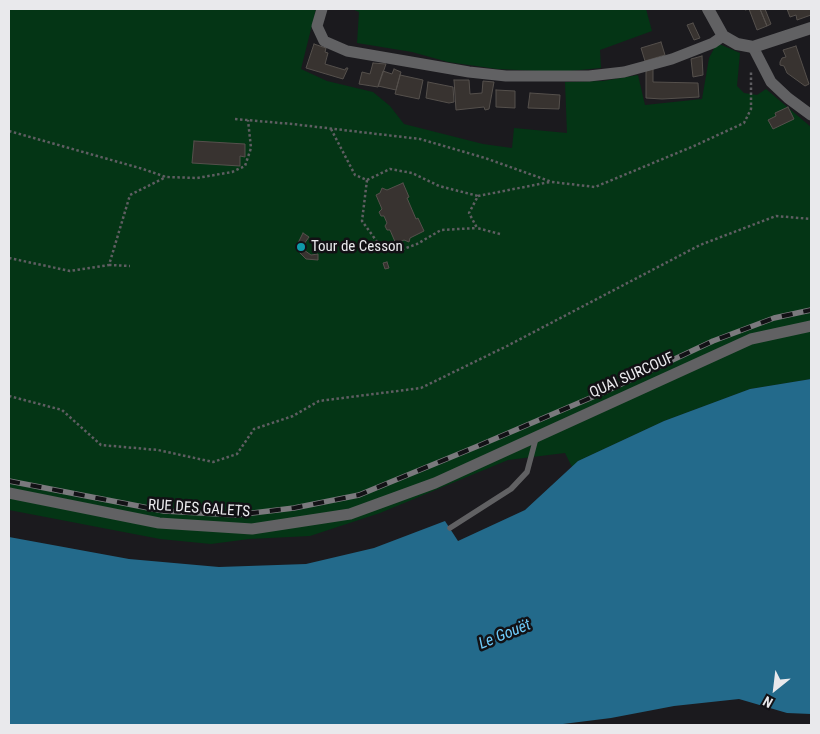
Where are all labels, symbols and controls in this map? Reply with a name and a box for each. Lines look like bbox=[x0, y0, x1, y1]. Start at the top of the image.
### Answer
place label: Tour de Cesson bbox=[311, 238, 403, 256]
marker: Tour de Cesson bbox=[295, 241, 307, 253]
street label: QUAI SURCOUF bbox=[587, 349, 677, 403]
street label: RUE DES GALETS bbox=[147, 496, 251, 522]
water label: Le Gouët bbox=[476, 616, 534, 654]
north arrow bbox=[750, 664, 800, 714]
text: N bbox=[760, 693, 775, 711]

